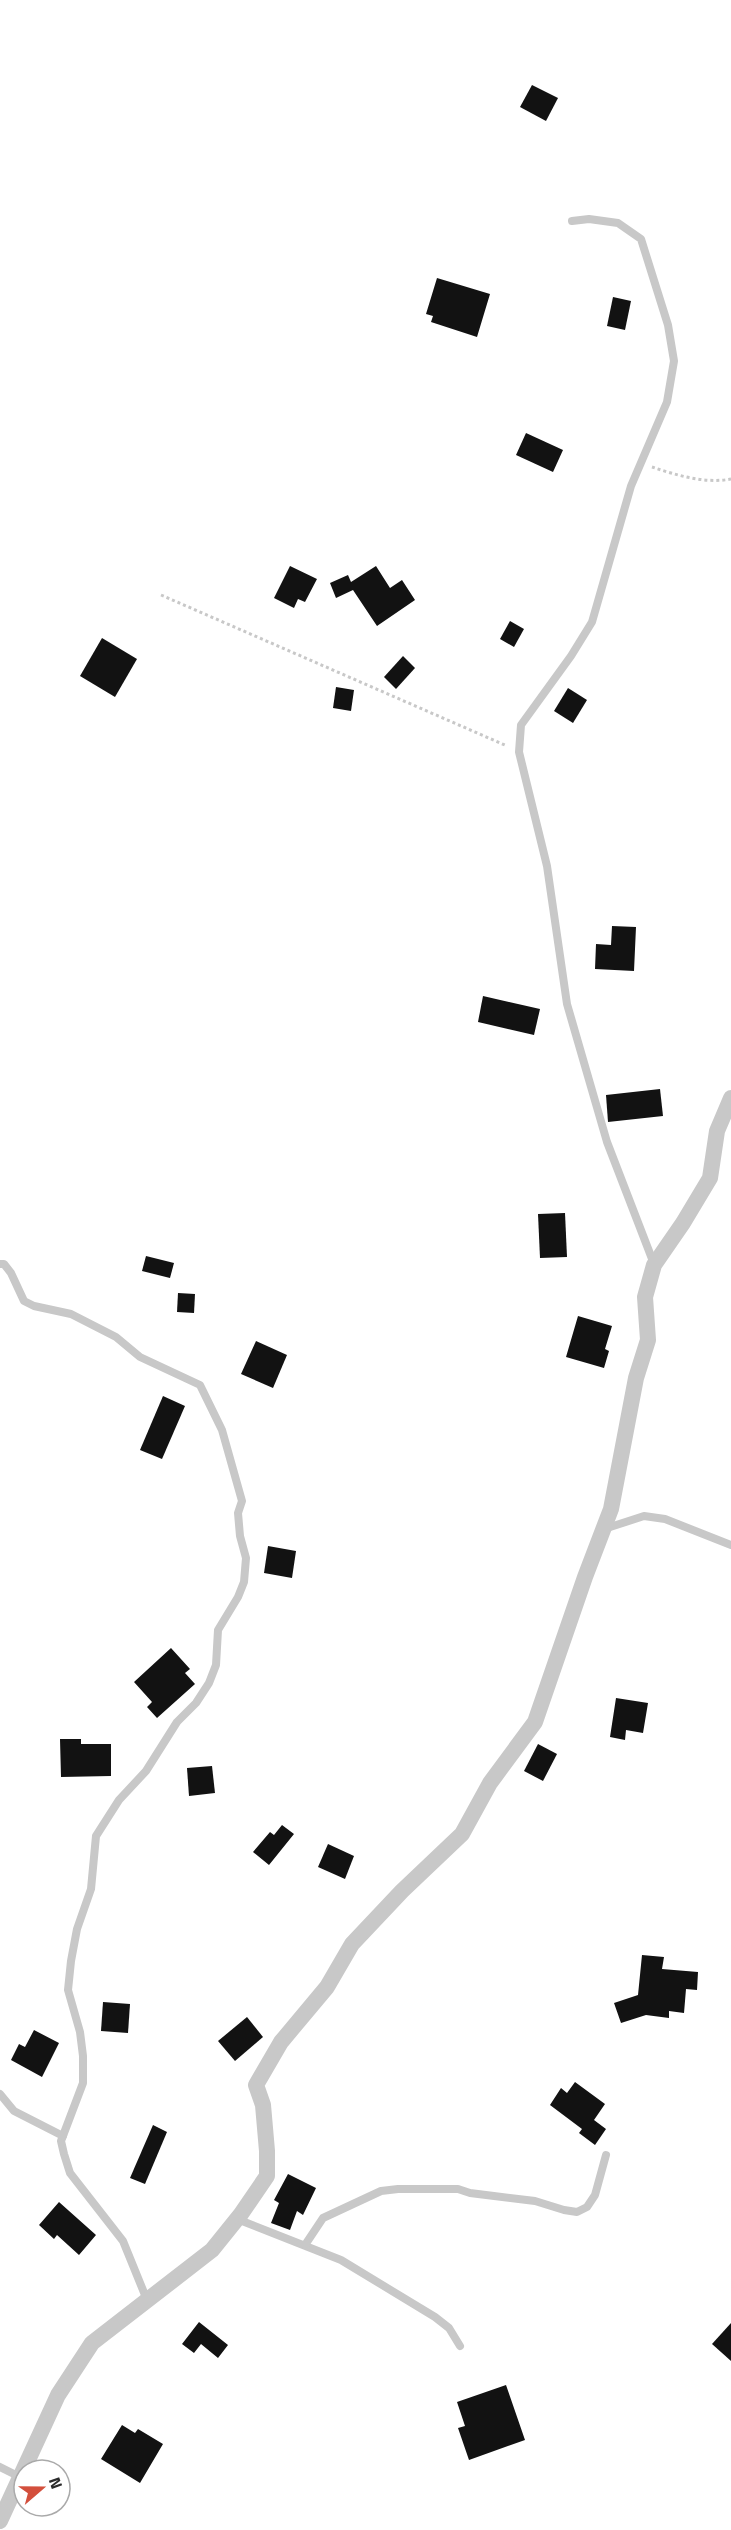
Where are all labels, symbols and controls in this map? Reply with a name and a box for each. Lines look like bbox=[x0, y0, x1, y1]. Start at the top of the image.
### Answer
north arrow bbox=[12, 2458, 72, 2518]
text: N bbox=[43, 2474, 69, 2492]

